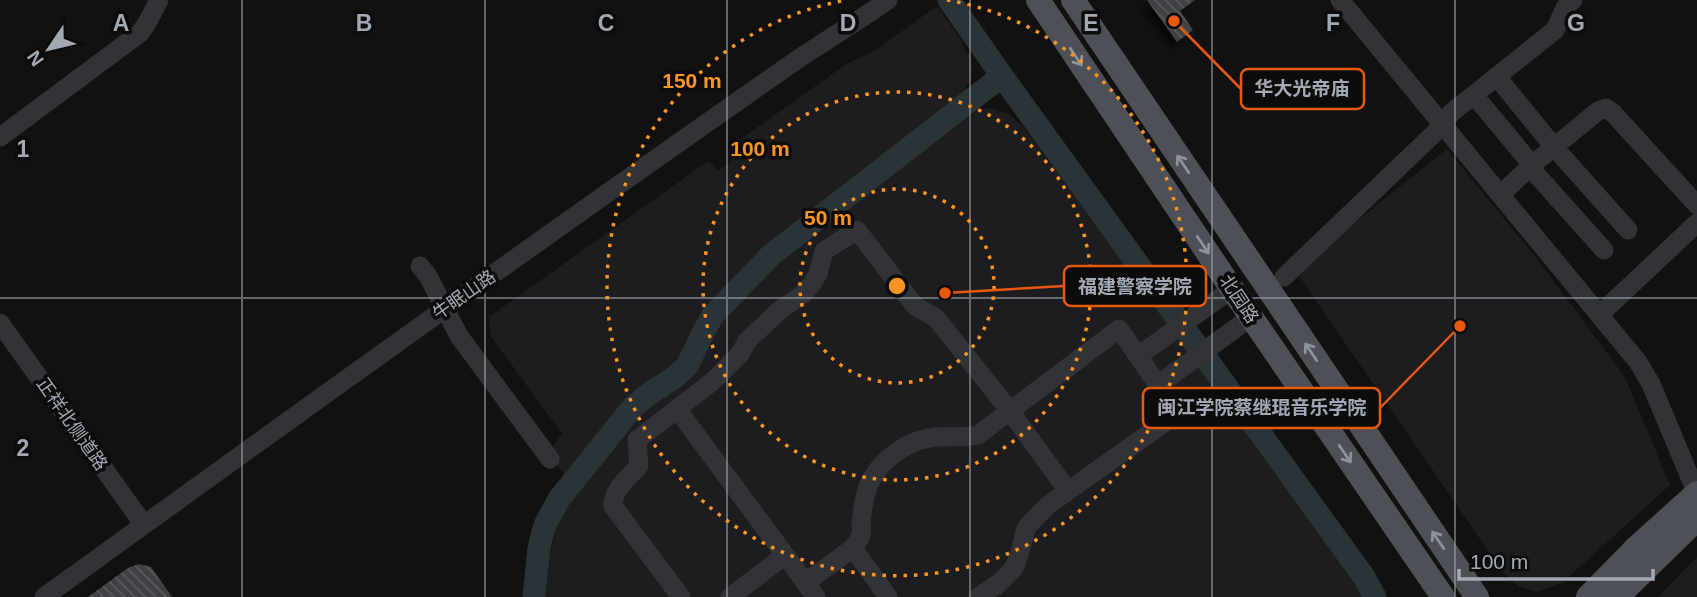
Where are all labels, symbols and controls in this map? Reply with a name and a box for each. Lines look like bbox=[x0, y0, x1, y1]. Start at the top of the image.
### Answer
text: A bbox=[113, 10, 129, 36]
text: B bbox=[356, 10, 372, 36]
text: C bbox=[598, 10, 614, 36]
text: D bbox=[840, 10, 856, 36]
text: E bbox=[1083, 10, 1099, 36]
text: F bbox=[1326, 10, 1340, 36]
text: G bbox=[1567, 10, 1585, 36]
north arrow bbox=[14, 14, 84, 84]
one-way arrow bbox=[1069, 46, 1083, 66]
text: N bbox=[23, 47, 48, 70]
text: 150 m bbox=[662, 69, 722, 92]
callout: 华大光帝庙 bbox=[1241, 69, 1364, 109]
text: 华大光帝庙 bbox=[1254, 78, 1350, 99]
text: 1 bbox=[17, 136, 30, 162]
text: 100 m bbox=[730, 137, 790, 160]
one-way arrow bbox=[1176, 155, 1190, 174]
text: 50 m bbox=[804, 206, 852, 229]
one-way arrow bbox=[1196, 235, 1210, 255]
street label: 牛眠山路 bbox=[429, 266, 499, 324]
callout: 福建警察学院 bbox=[1064, 266, 1206, 306]
street label: 北园路 bbox=[1216, 271, 1262, 327]
centre of rings bbox=[885, 274, 909, 298]
text: 福建警察学院 bbox=[1078, 276, 1192, 297]
one-way arrow bbox=[1304, 343, 1318, 362]
street label: 正祥北侧道路 bbox=[33, 374, 111, 474]
callout: 闽江学院蔡继琨音乐学院 bbox=[1143, 388, 1380, 428]
text: 闽江学院蔡继琨音乐学院 bbox=[1157, 397, 1367, 418]
text: 2 bbox=[17, 435, 29, 461]
one-way arrow bbox=[1338, 444, 1352, 463]
one-way arrow bbox=[1431, 531, 1445, 551]
scale bar bbox=[1459, 538, 1653, 582]
text: 100 m bbox=[1470, 550, 1528, 573]

